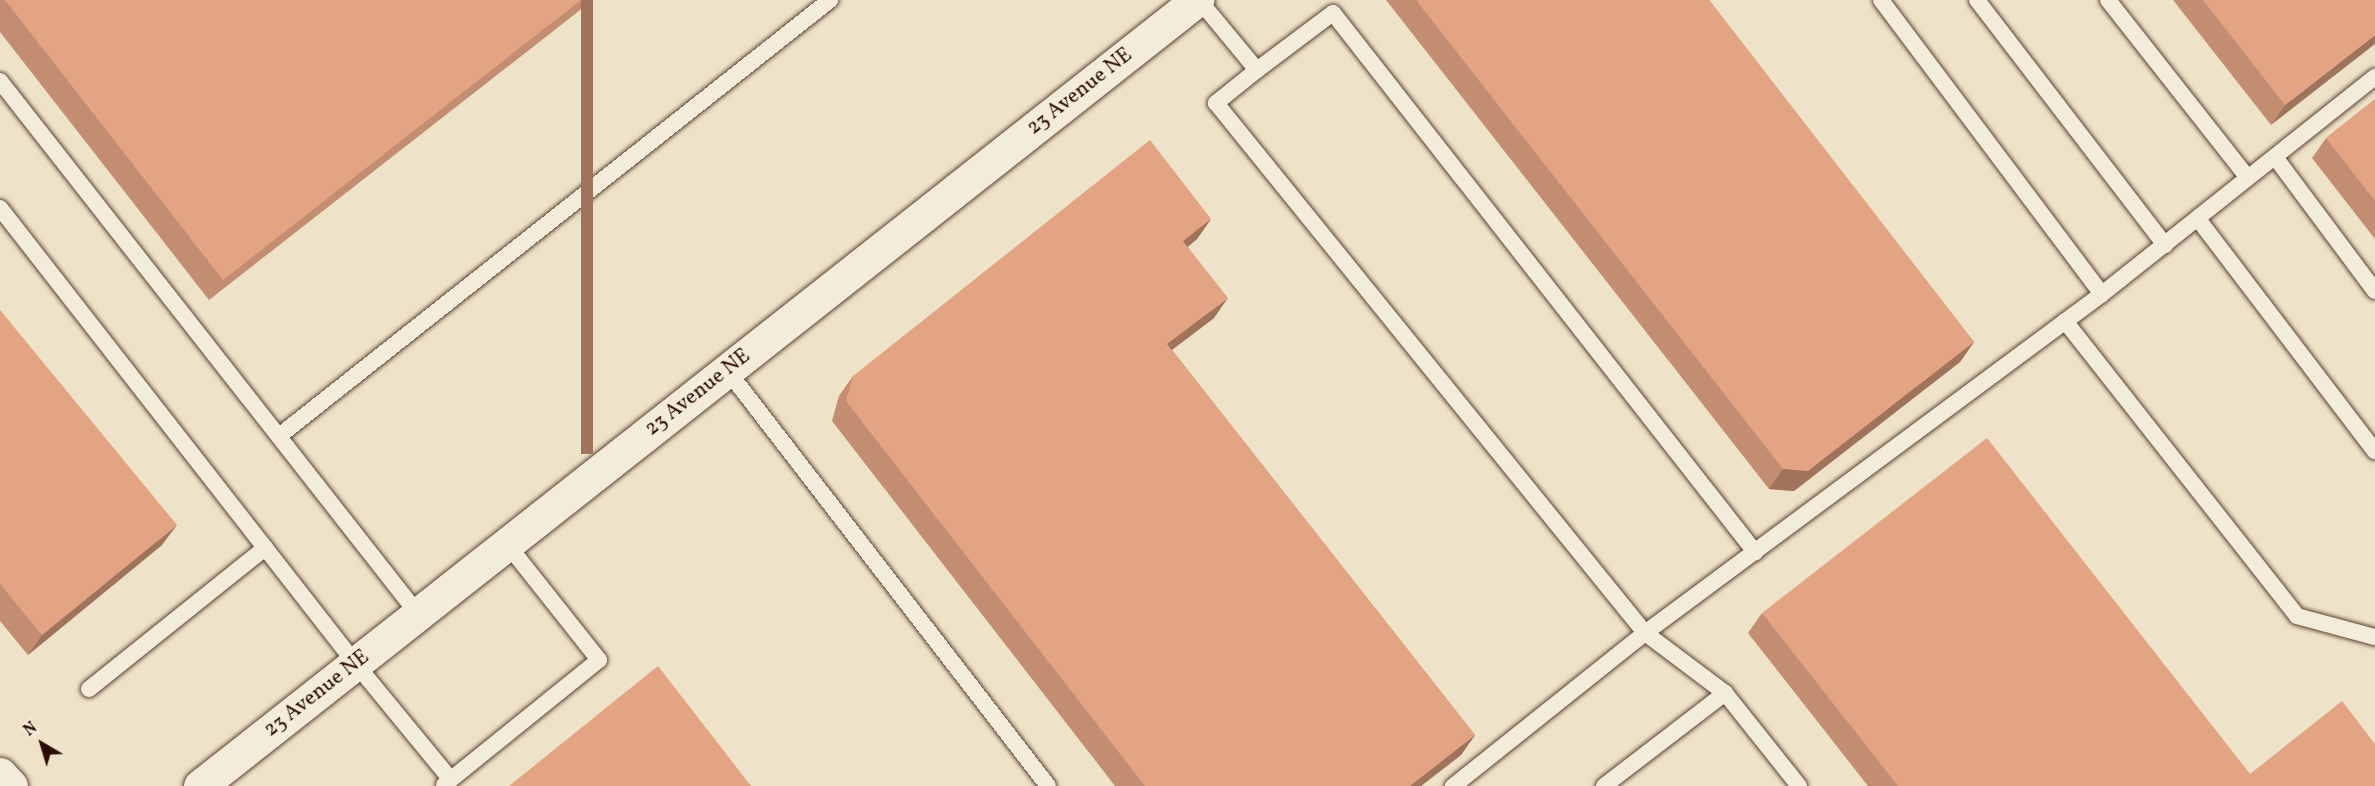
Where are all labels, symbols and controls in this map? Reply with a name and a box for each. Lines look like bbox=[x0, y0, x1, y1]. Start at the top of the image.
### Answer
street label: 23 Avenue NE bbox=[1022, 43, 1138, 141]
street label: 23 Avenue NE bbox=[640, 344, 756, 442]
street label: 23 Avenue NE bbox=[259, 645, 375, 743]
north arrow bbox=[12, 714, 72, 774]
text: N bbox=[20, 718, 42, 742]

